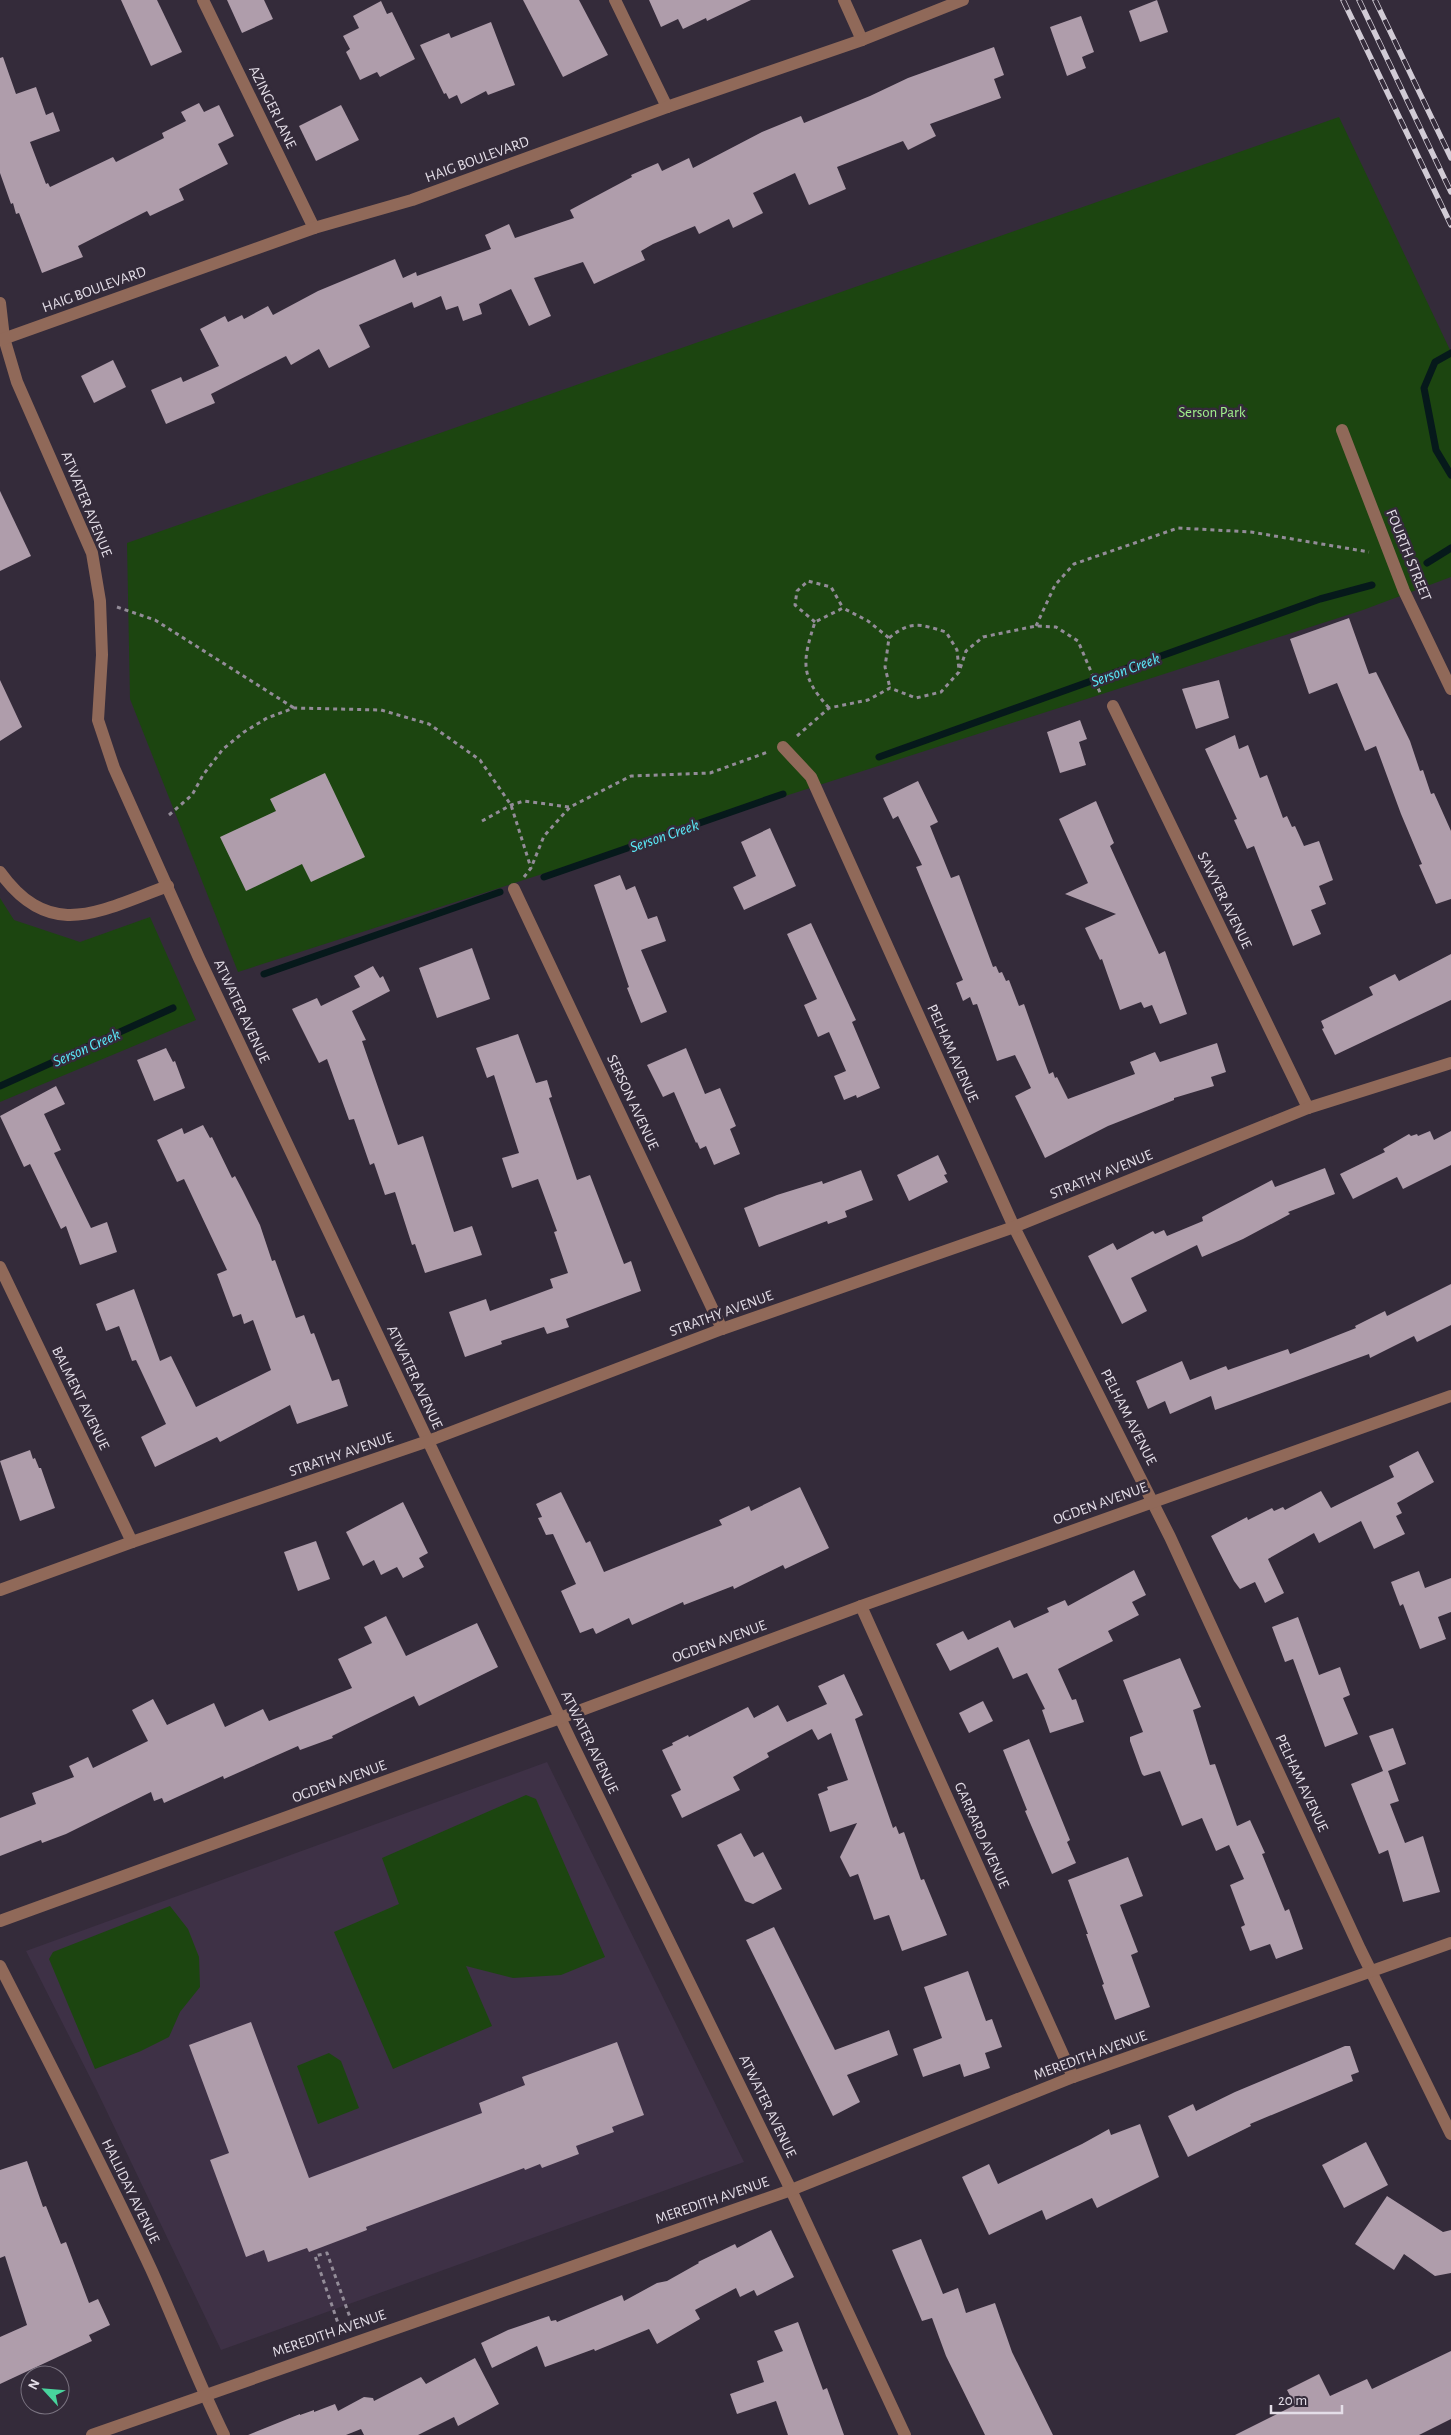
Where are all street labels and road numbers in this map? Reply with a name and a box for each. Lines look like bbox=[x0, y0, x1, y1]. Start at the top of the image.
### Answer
street label: AZINGER LANE bbox=[246, 63, 299, 151]
street label: HAIG BOULEVARD bbox=[423, 134, 531, 185]
street label: HAIG BOULEVARD bbox=[40, 264, 148, 315]
street label: ATWATER AVENUE bbox=[59, 449, 115, 559]
street label: FOURTH STREET bbox=[1383, 507, 1434, 604]
street label: SAWYER AVENUE bbox=[1195, 849, 1254, 951]
street label: ATWATER AVENUE bbox=[211, 957, 272, 1065]
street label: PELHAM AVENUE bbox=[924, 1002, 981, 1104]
street label: SERSON AVENUE bbox=[604, 1052, 661, 1152]
street label: STRATHY AVENUE bbox=[1048, 1147, 1155, 1202]
street label: STRATHY AVENUE bbox=[667, 1288, 775, 1339]
street label: ATWATER AVENUE bbox=[384, 1323, 445, 1431]
street label: BALMENT AVENUE bbox=[49, 1344, 112, 1452]
street label: PELHAM AVENUE bbox=[1098, 1367, 1159, 1468]
street label: STRATHY AVENUE bbox=[287, 1430, 395, 1479]
street label: OGDEN AVENUE bbox=[1051, 1479, 1149, 1527]
street label: OGDEN AVENUE bbox=[670, 1617, 768, 1665]
street label: ATWATER AVENUE bbox=[558, 1688, 621, 1796]
street label: PELHAM AVENUE bbox=[1272, 1732, 1331, 1834]
street label: OGDEN AVENUE bbox=[290, 1757, 388, 1805]
street label: GARRARD AVENUE bbox=[951, 1780, 1012, 1891]
street label: MEREDITH AVENUE bbox=[1032, 2028, 1149, 2083]
street label: ATWATER AVENUE bbox=[736, 2052, 799, 2160]
street label: HALLIDAY AVENUE bbox=[99, 2137, 162, 2246]
street label: MEREDITH AVENUE bbox=[653, 2174, 771, 2227]
street label: MEREDITH AVENUE bbox=[270, 2307, 388, 2360]

